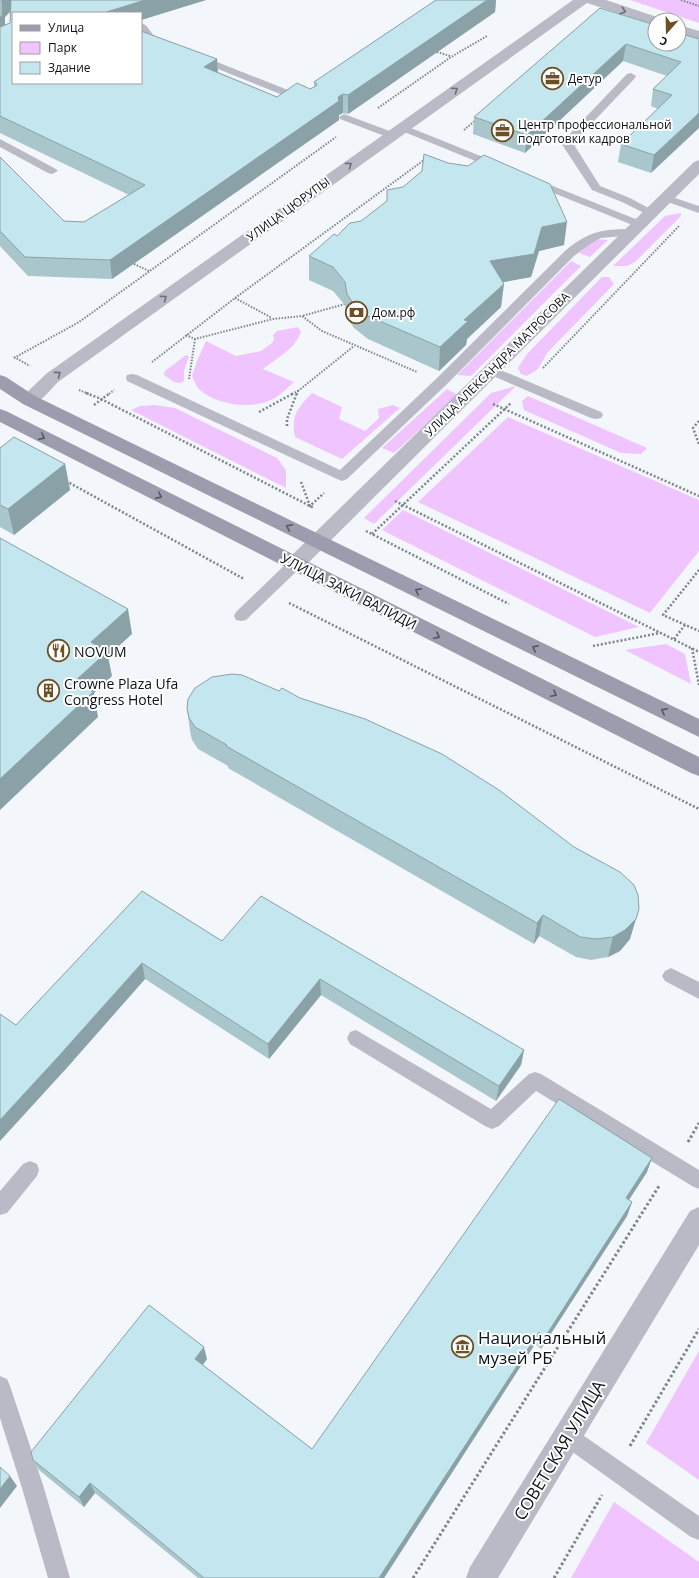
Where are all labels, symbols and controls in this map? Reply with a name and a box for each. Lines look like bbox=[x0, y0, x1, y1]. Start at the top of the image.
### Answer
one-way arrow bbox=[620, 6, 627, 14]
legend bbox=[12, 12, 142, 84]
north arrow bbox=[647, 12, 687, 52]
text: Улица bbox=[48, 19, 84, 36]
text: С bbox=[658, 34, 669, 50]
text: Парк bbox=[48, 39, 78, 56]
text: Здание bbox=[48, 59, 91, 76]
office icon: Детур bbox=[539, 65, 565, 91]
place label: Детур bbox=[568, 70, 602, 87]
one-way arrow bbox=[450, 88, 457, 95]
place label: Центр профессиональной подготовки кадров bbox=[518, 116, 672, 147]
office icon: Центр профессиональной подготовки кадров bbox=[489, 118, 515, 144]
one-way arrow bbox=[344, 163, 351, 170]
street label: УЛИЦА ЦЮРУПЫ bbox=[243, 173, 333, 245]
street label: УЛИЦА АЛЕКСАНДРА МАТРОСОВА bbox=[421, 288, 573, 440]
one-way arrow bbox=[159, 296, 166, 303]
bank icon: Дом.рф bbox=[343, 299, 369, 325]
place label: Дом.рф bbox=[372, 304, 415, 321]
one-way arrow bbox=[54, 371, 61, 379]
one-way arrow bbox=[38, 432, 46, 440]
one-way arrow bbox=[154, 491, 162, 498]
one-way arrow bbox=[285, 524, 293, 532]
street label: УЛИЦА ЗАКИ ВАЛИДИ bbox=[278, 548, 420, 634]
one-way arrow bbox=[415, 588, 422, 596]
one-way arrow bbox=[433, 631, 441, 638]
restaurant icon: NOVUM bbox=[46, 638, 72, 664]
place label: NOVUM bbox=[74, 642, 127, 661]
one-way arrow bbox=[531, 645, 539, 653]
place label: Crowne Plaza Ufa Congress Hotel bbox=[64, 674, 178, 709]
building icon: Crowne Plaza Ufa Congress Hotel bbox=[35, 678, 61, 704]
one-way arrow bbox=[549, 689, 557, 697]
one-way arrow bbox=[661, 708, 668, 716]
place label: Национальный музей РБ bbox=[478, 1326, 606, 1369]
museum icon: Национальный музей РБ bbox=[450, 1334, 476, 1360]
street label: СОВЕТСКАЯ УЛИЦА bbox=[508, 1376, 610, 1524]

